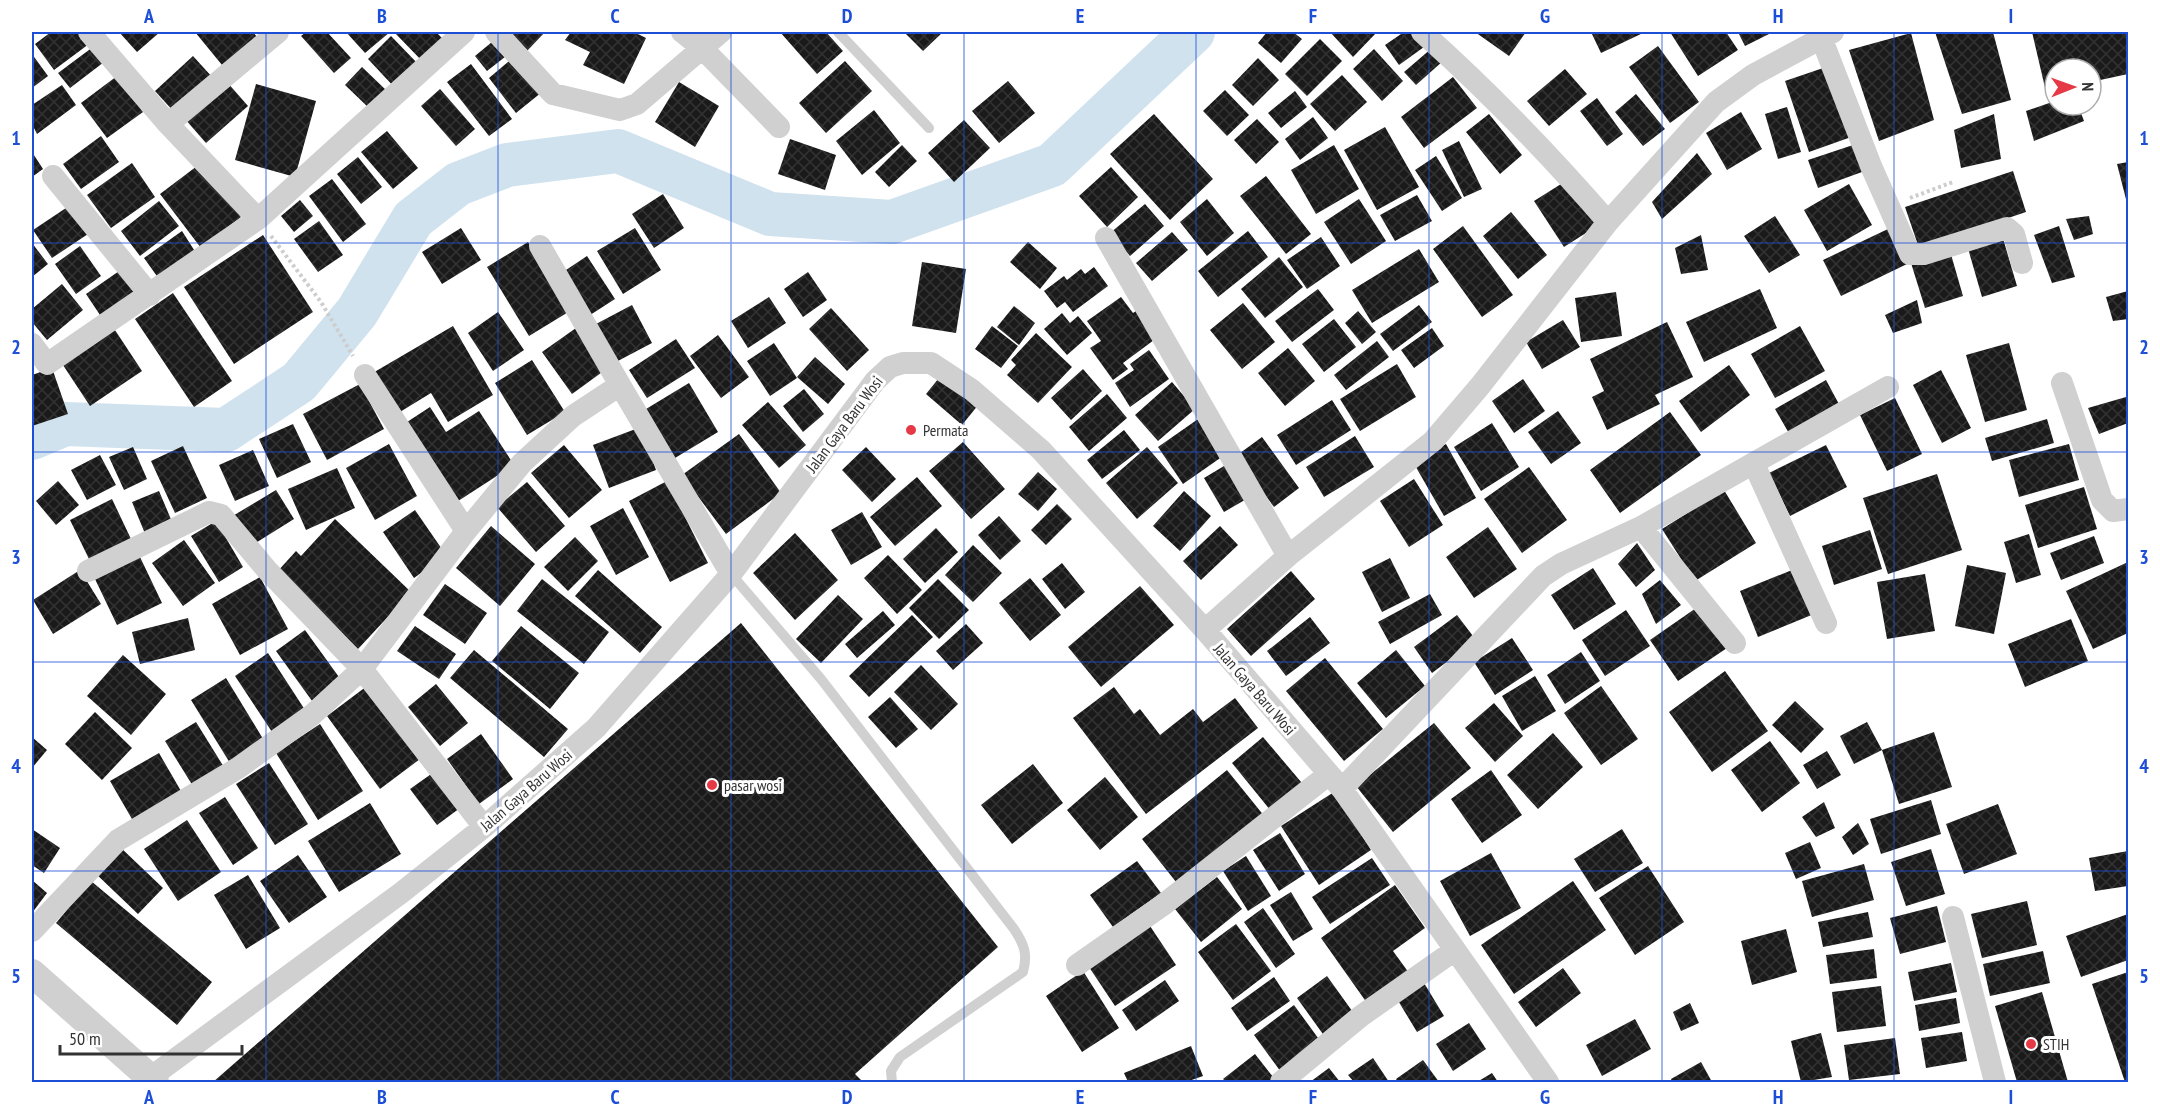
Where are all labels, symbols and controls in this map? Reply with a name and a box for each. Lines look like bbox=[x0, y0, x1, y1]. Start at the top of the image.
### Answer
text: A bbox=[143, 3, 155, 29]
text: B bbox=[377, 3, 387, 29]
text: C bbox=[610, 3, 620, 29]
text: D bbox=[842, 3, 853, 29]
text: E bbox=[1076, 3, 1084, 29]
text: F bbox=[1309, 3, 1317, 29]
text: G bbox=[1540, 3, 1550, 29]
text: H bbox=[1773, 3, 1783, 29]
text: I bbox=[2009, 3, 2013, 29]
north arrow bbox=[2043, 57, 2103, 117]
text: N bbox=[2078, 82, 2098, 91]
text: 1 bbox=[11, 125, 21, 151]
text: 1 bbox=[2139, 125, 2149, 151]
text: 2 bbox=[11, 334, 21, 360]
text: 2 bbox=[2139, 334, 2149, 360]
street label: Jalan Gaya Baru Wosi bbox=[801, 372, 887, 477]
place label: Permata bbox=[923, 420, 968, 440]
marker: Permata bbox=[904, 423, 918, 437]
text: 3 bbox=[11, 544, 21, 570]
text: 3 bbox=[2139, 544, 2149, 570]
street label: Jalan Gaya Baru Wosi bbox=[1209, 638, 1300, 739]
street label: Jalan Gaya Baru Wosi bbox=[475, 745, 576, 836]
text: 4 bbox=[11, 753, 21, 779]
text: 4 bbox=[2139, 753, 2149, 779]
place label: pasar wosi bbox=[724, 775, 782, 795]
marker: pasar wosi bbox=[705, 778, 719, 792]
text: 5 bbox=[11, 963, 21, 989]
text: 5 bbox=[2139, 963, 2149, 989]
scale bar bbox=[60, 1018, 242, 1056]
text: 50 m bbox=[69, 1027, 101, 1050]
place label: STIH bbox=[2043, 1034, 2069, 1054]
marker: STIH bbox=[2024, 1037, 2038, 1051]
text: A bbox=[143, 1084, 155, 1110]
text: B bbox=[377, 1084, 387, 1110]
text: C bbox=[610, 1084, 620, 1110]
text: D bbox=[842, 1084, 853, 1110]
text: E bbox=[1076, 1084, 1084, 1110]
text: F bbox=[1309, 1084, 1317, 1110]
text: G bbox=[1540, 1084, 1550, 1110]
text: H bbox=[1773, 1084, 1783, 1110]
text: I bbox=[2009, 1084, 2013, 1110]

